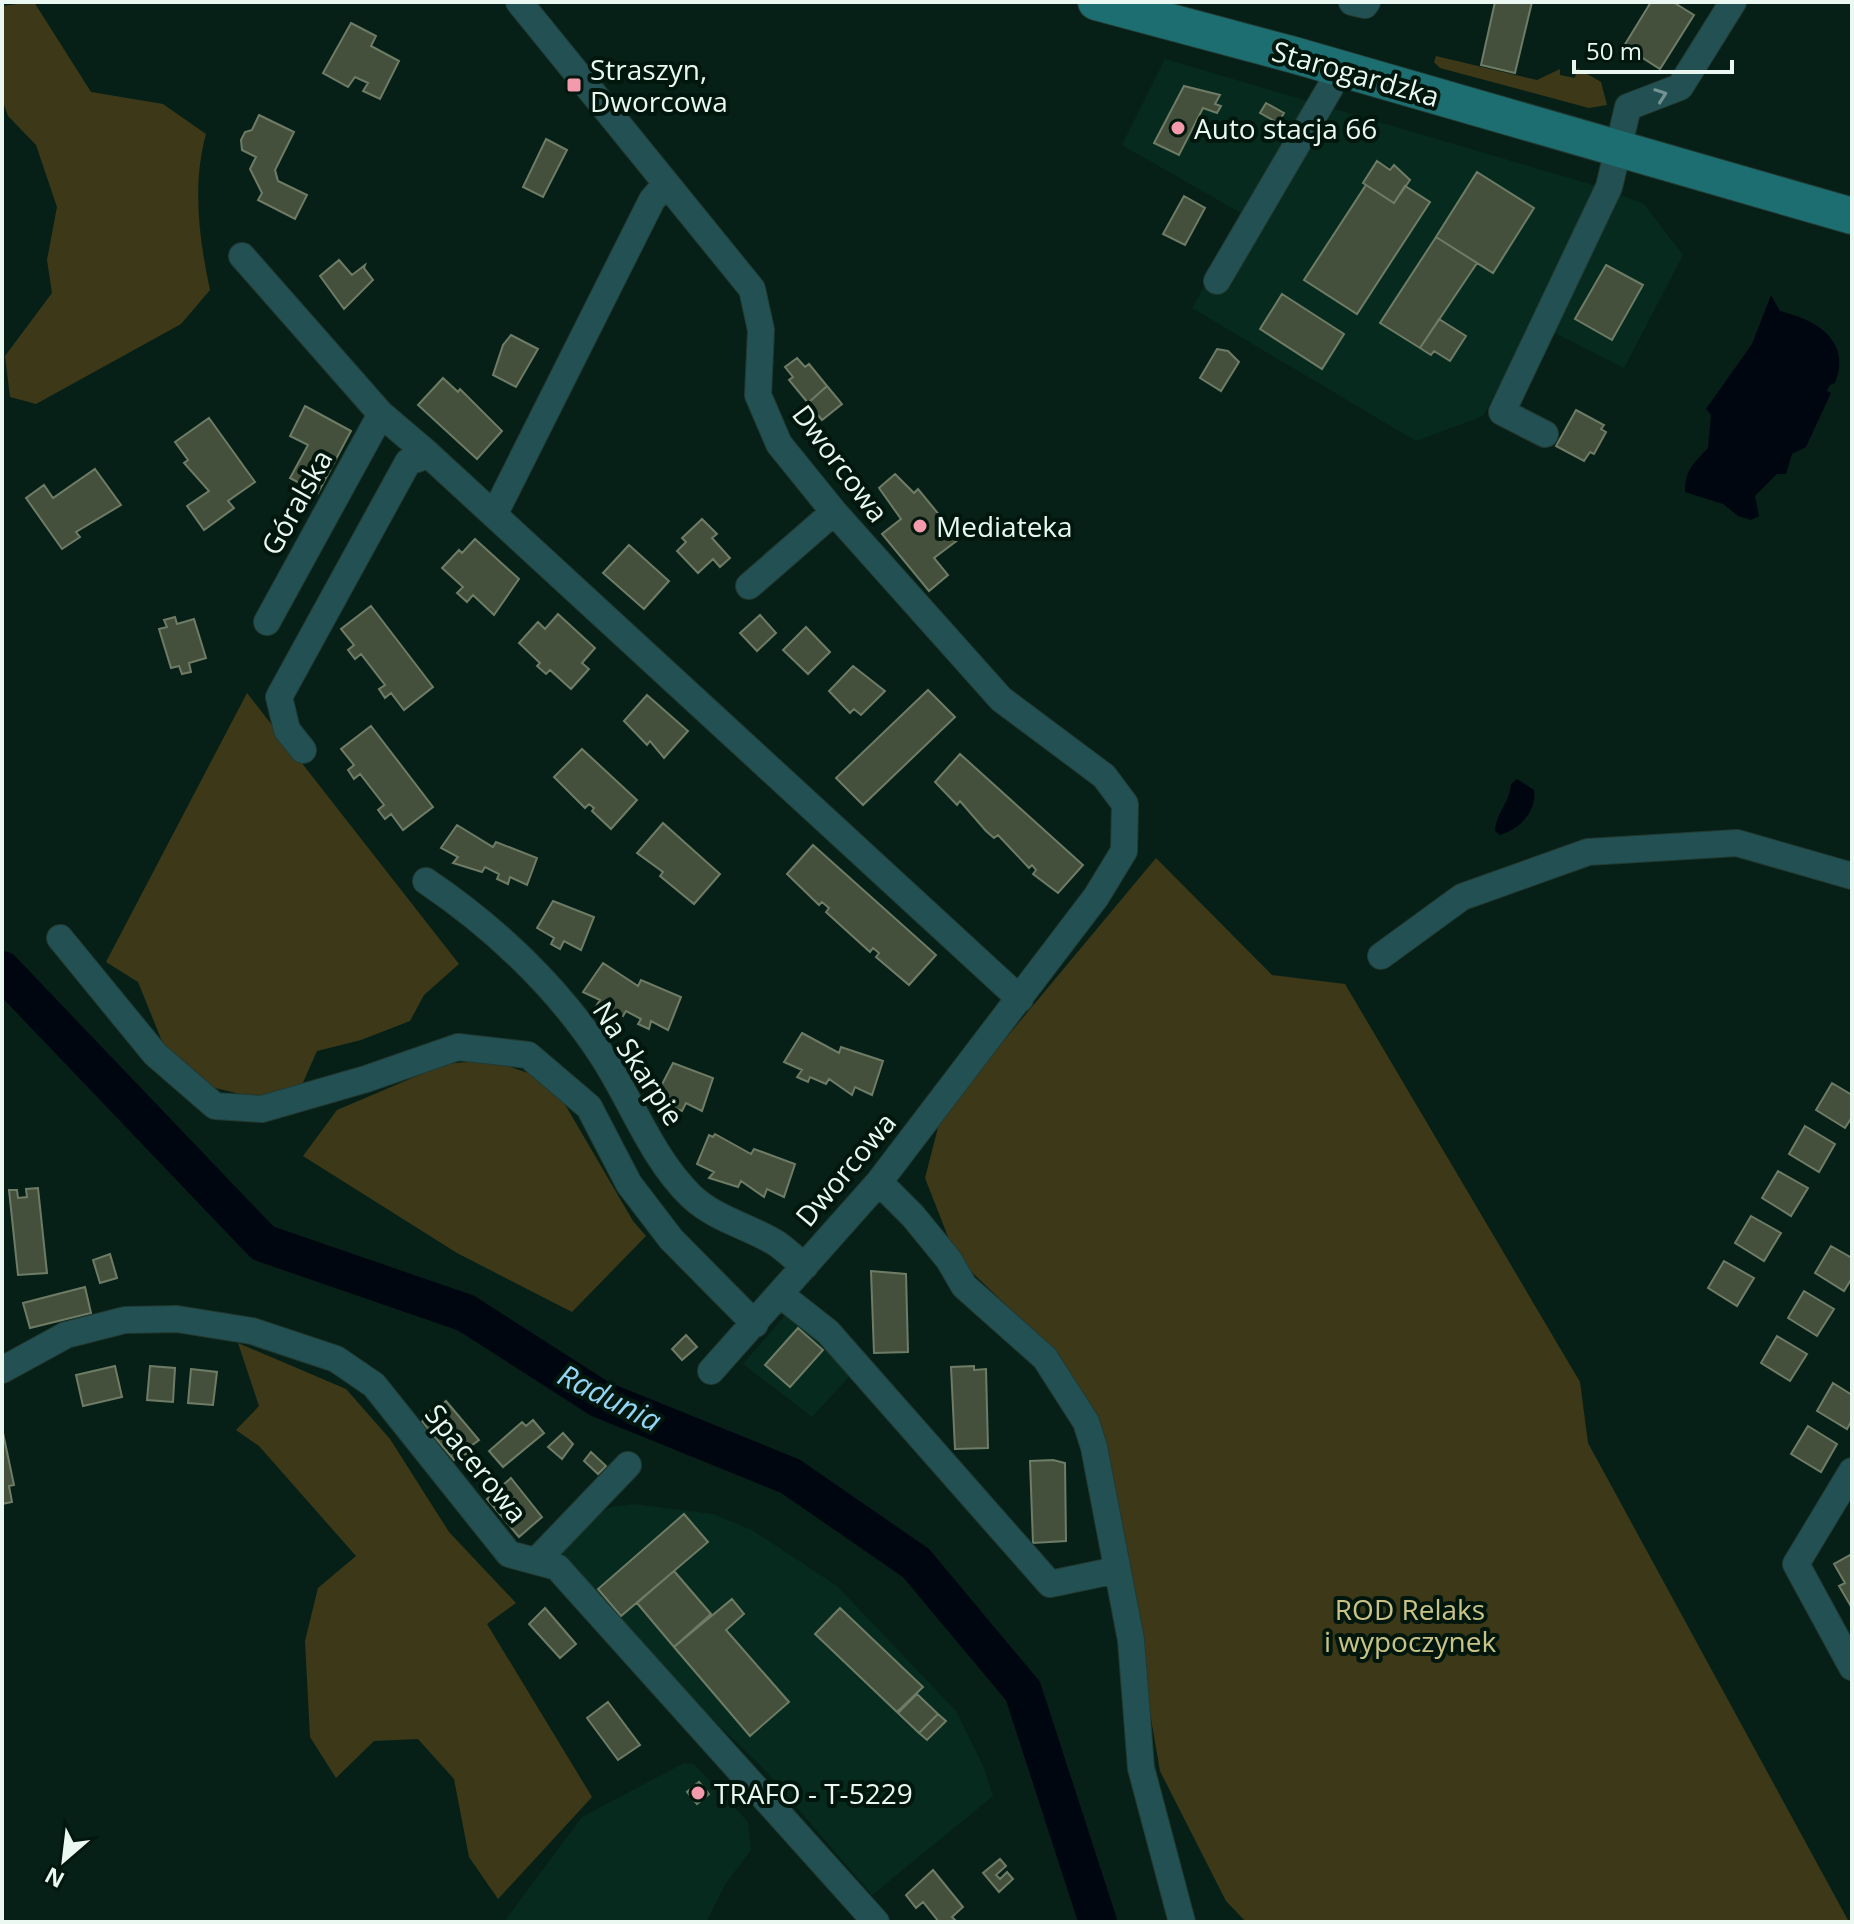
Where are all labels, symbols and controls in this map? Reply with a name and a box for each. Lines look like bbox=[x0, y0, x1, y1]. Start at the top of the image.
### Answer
scale bar bbox=[1574, 24, 1732, 74]
street label: Starogardzka bbox=[1268, 31, 1444, 115]
text: 50 m bbox=[1586, 34, 1642, 67]
place label: Straszyn, Dworcowa bbox=[590, 50, 728, 120]
marker: Straszyn, Dworcowa bbox=[565, 76, 583, 94]
one-way arrow bbox=[1653, 88, 1667, 105]
place label: Auto stacja 66 bbox=[1194, 109, 1377, 147]
marker: Auto stacja 66 bbox=[1169, 119, 1187, 137]
street label: Dworcowa bbox=[784, 397, 898, 529]
street label: Góralska bbox=[252, 443, 340, 561]
place label: Mediateka bbox=[936, 507, 1073, 545]
marker: Mediateka bbox=[911, 517, 929, 535]
street label: Na Skarpie bbox=[585, 994, 693, 1132]
street label: Dworcowa bbox=[786, 1104, 904, 1234]
water label: Radunia bbox=[551, 1354, 669, 1440]
street label: Spacerowa bbox=[417, 1396, 537, 1530]
park label: ROD Relaks i wypoczynek bbox=[1324, 1590, 1496, 1660]
place label: TRAFO - T-5229 bbox=[714, 1774, 913, 1812]
marker: TRAFO - T-5229 bbox=[689, 1784, 707, 1802]
north arrow bbox=[24, 1820, 104, 1900]
text: N bbox=[39, 1861, 69, 1896]

